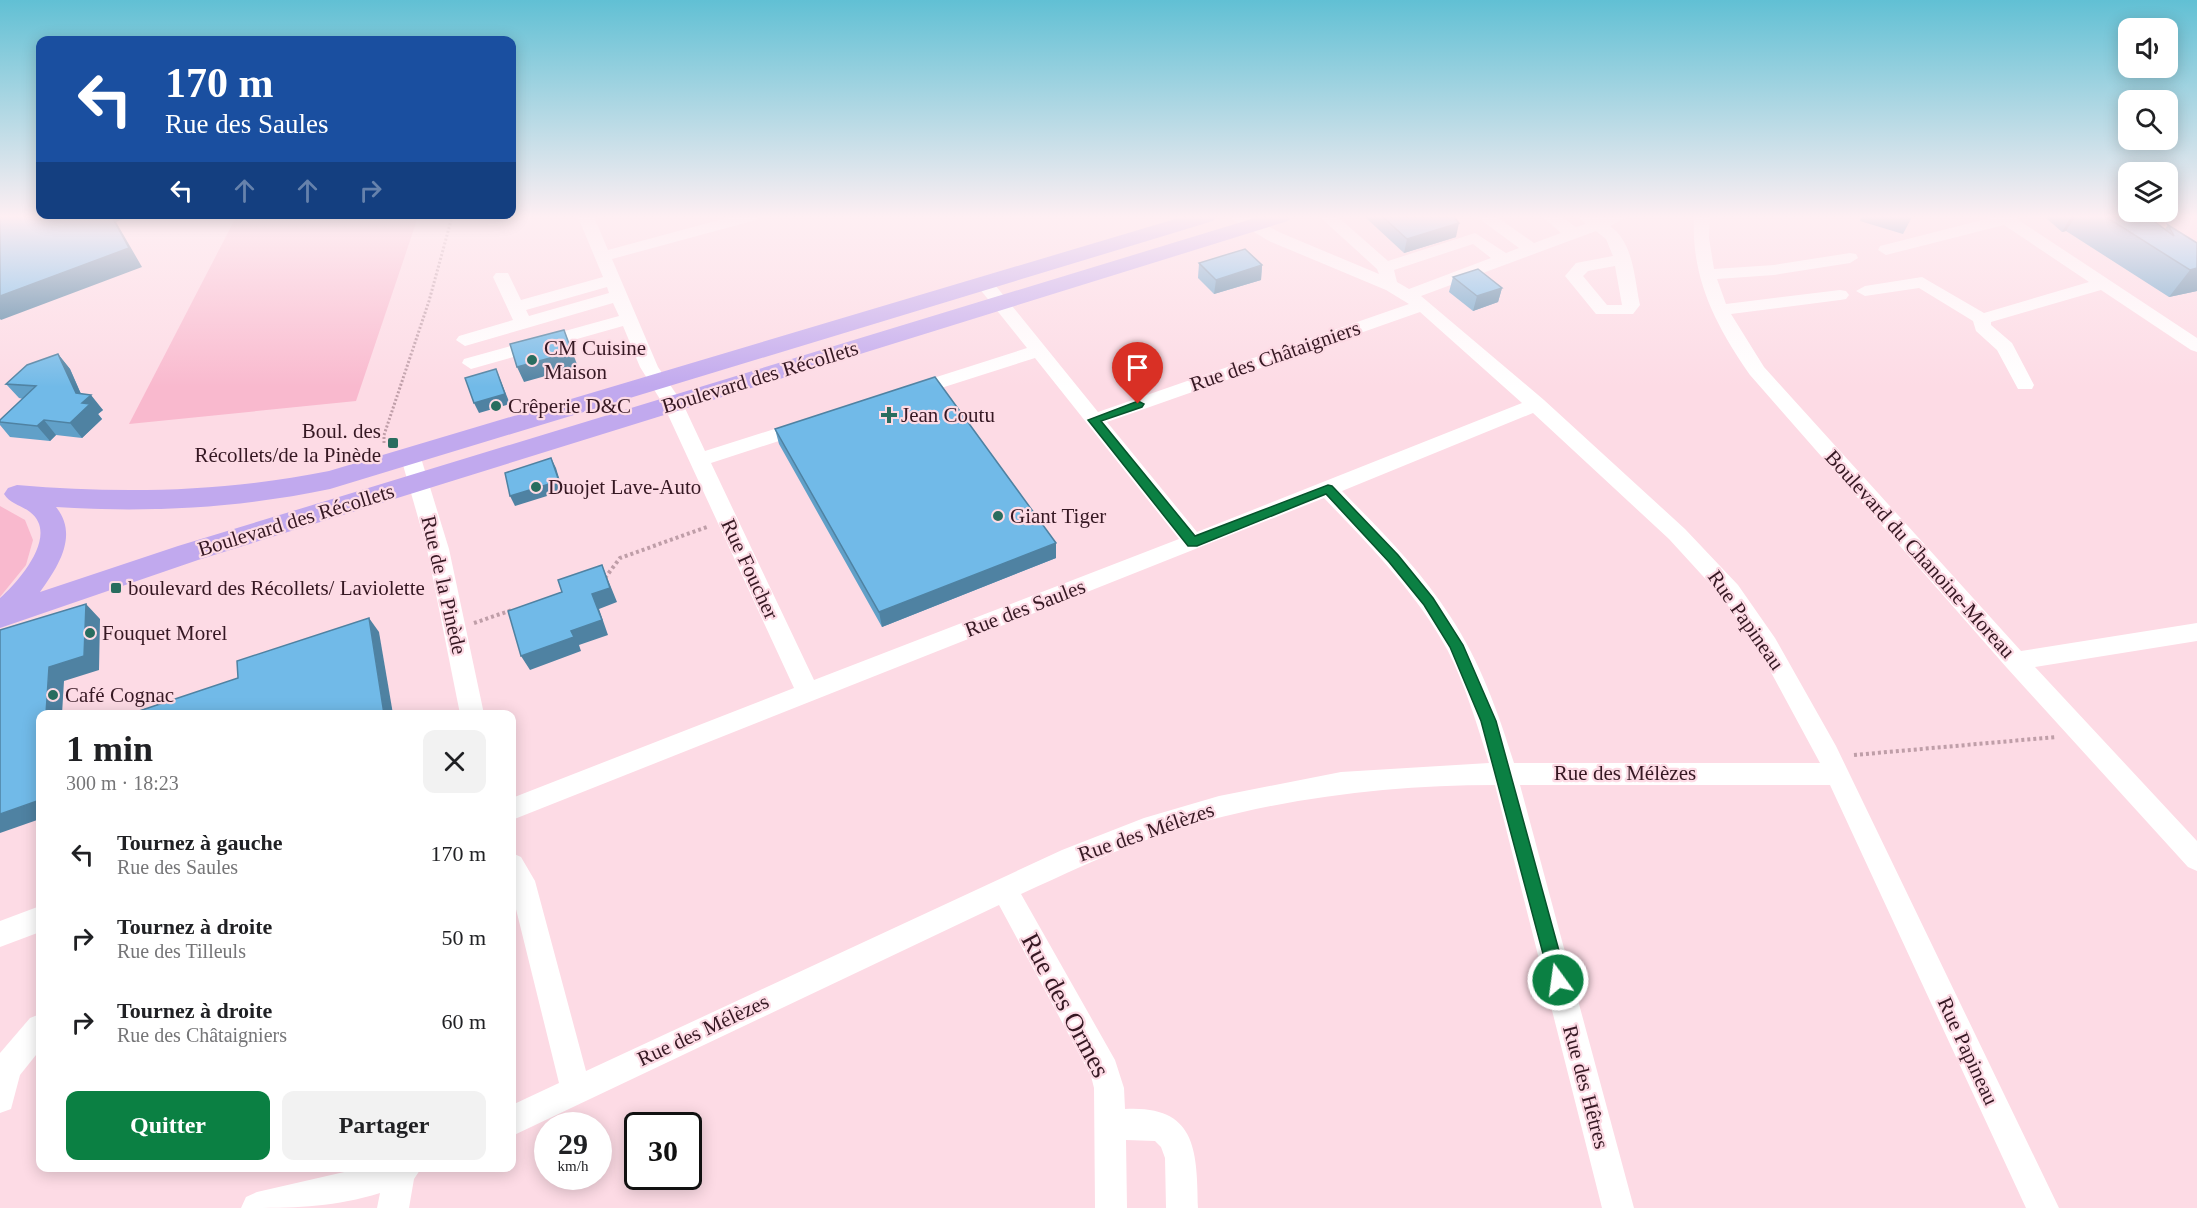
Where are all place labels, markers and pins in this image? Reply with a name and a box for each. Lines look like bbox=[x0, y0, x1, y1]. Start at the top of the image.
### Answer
place label: CM Cuisine Maison bbox=[544, 336, 646, 384]
pin bbox=[1112, 342, 1163, 404]
marker: CM Cuisine Maison bbox=[525, 353, 539, 367]
place label: Crêperie D&C bbox=[508, 394, 631, 418]
marker: Crêperie D&C bbox=[489, 399, 503, 413]
place label: Jean Coutu bbox=[901, 403, 995, 427]
marker: Jean Coutu bbox=[882, 408, 896, 422]
place label: Boul. des Récollets/de la Pinède bbox=[194, 419, 381, 467]
marker: Boul. des Récollets/de la Pinède bbox=[386, 436, 400, 450]
place label: Duojet Lave-Auto bbox=[548, 475, 701, 499]
marker: Duojet Lave-Auto bbox=[529, 480, 543, 494]
place label: Giant Tiger bbox=[1010, 504, 1106, 528]
marker: Giant Tiger bbox=[991, 509, 1005, 523]
place label: boulevard des Récollets/ Laviolette bbox=[128, 576, 425, 600]
marker: boulevard des Récollets/ Laviolette bbox=[109, 581, 123, 595]
place label: Fouquet Morel bbox=[102, 621, 228, 645]
marker: Fouquet Morel bbox=[83, 626, 97, 640]
place label: Café Cognac bbox=[65, 683, 174, 707]
marker: Café Cognac bbox=[46, 688, 60, 702]

